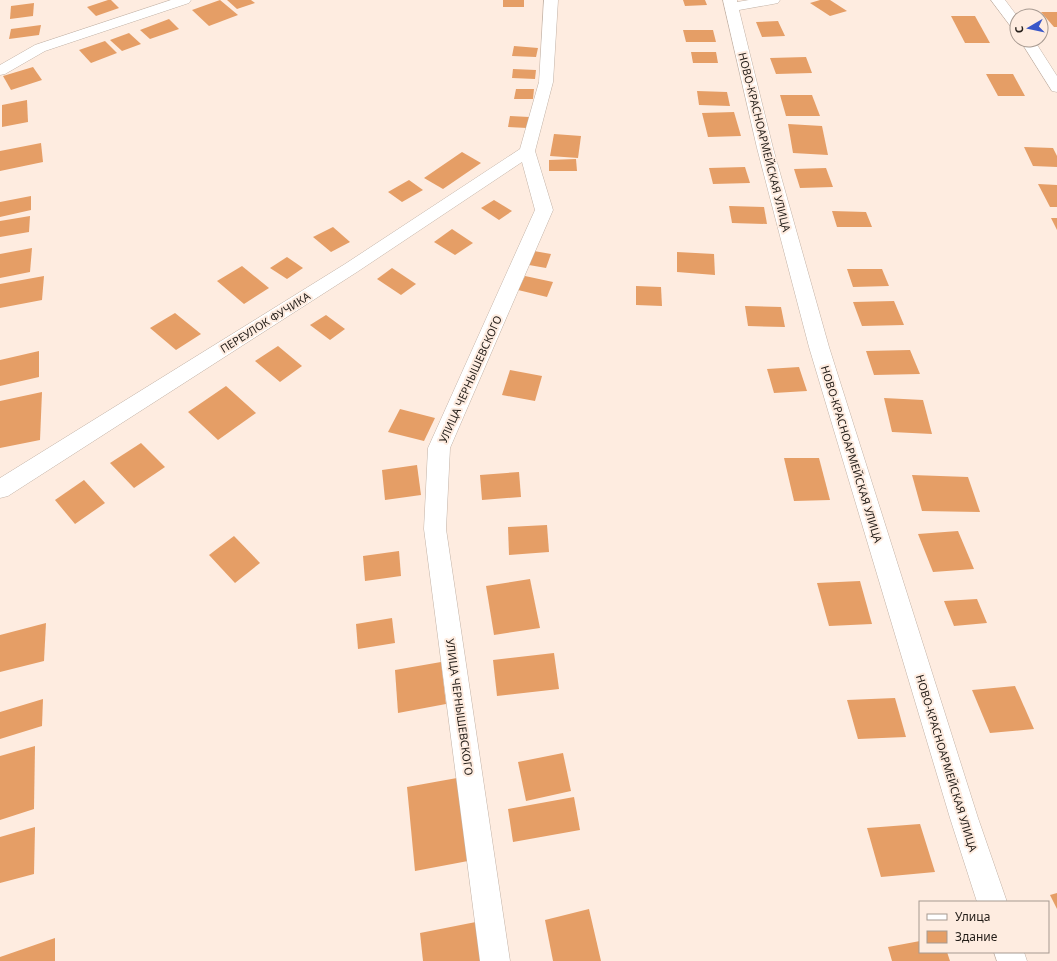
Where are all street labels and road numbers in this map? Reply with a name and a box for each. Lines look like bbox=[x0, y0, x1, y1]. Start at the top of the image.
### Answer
street label: НОВО-КРАСНОАРМЕЙСКАЯ УЛИЦА bbox=[735, 51, 795, 234]
street label: ПЕРЕУЛОК ФУЧИКА bbox=[217, 288, 314, 356]
street label: УЛИЦА ЧЕРНЫШЕВСКОГО bbox=[435, 313, 505, 445]
street label: НОВО-КРАСНОАРМЕЙСКАЯ УЛИЦА bbox=[818, 364, 886, 545]
street label: УЛИЦА ЧЕРНЫШЕВСКОГО bbox=[443, 638, 477, 776]
street label: НОВО-КРАСНОАРМЕЙСКАЯ УЛИЦА bbox=[913, 673, 981, 854]

